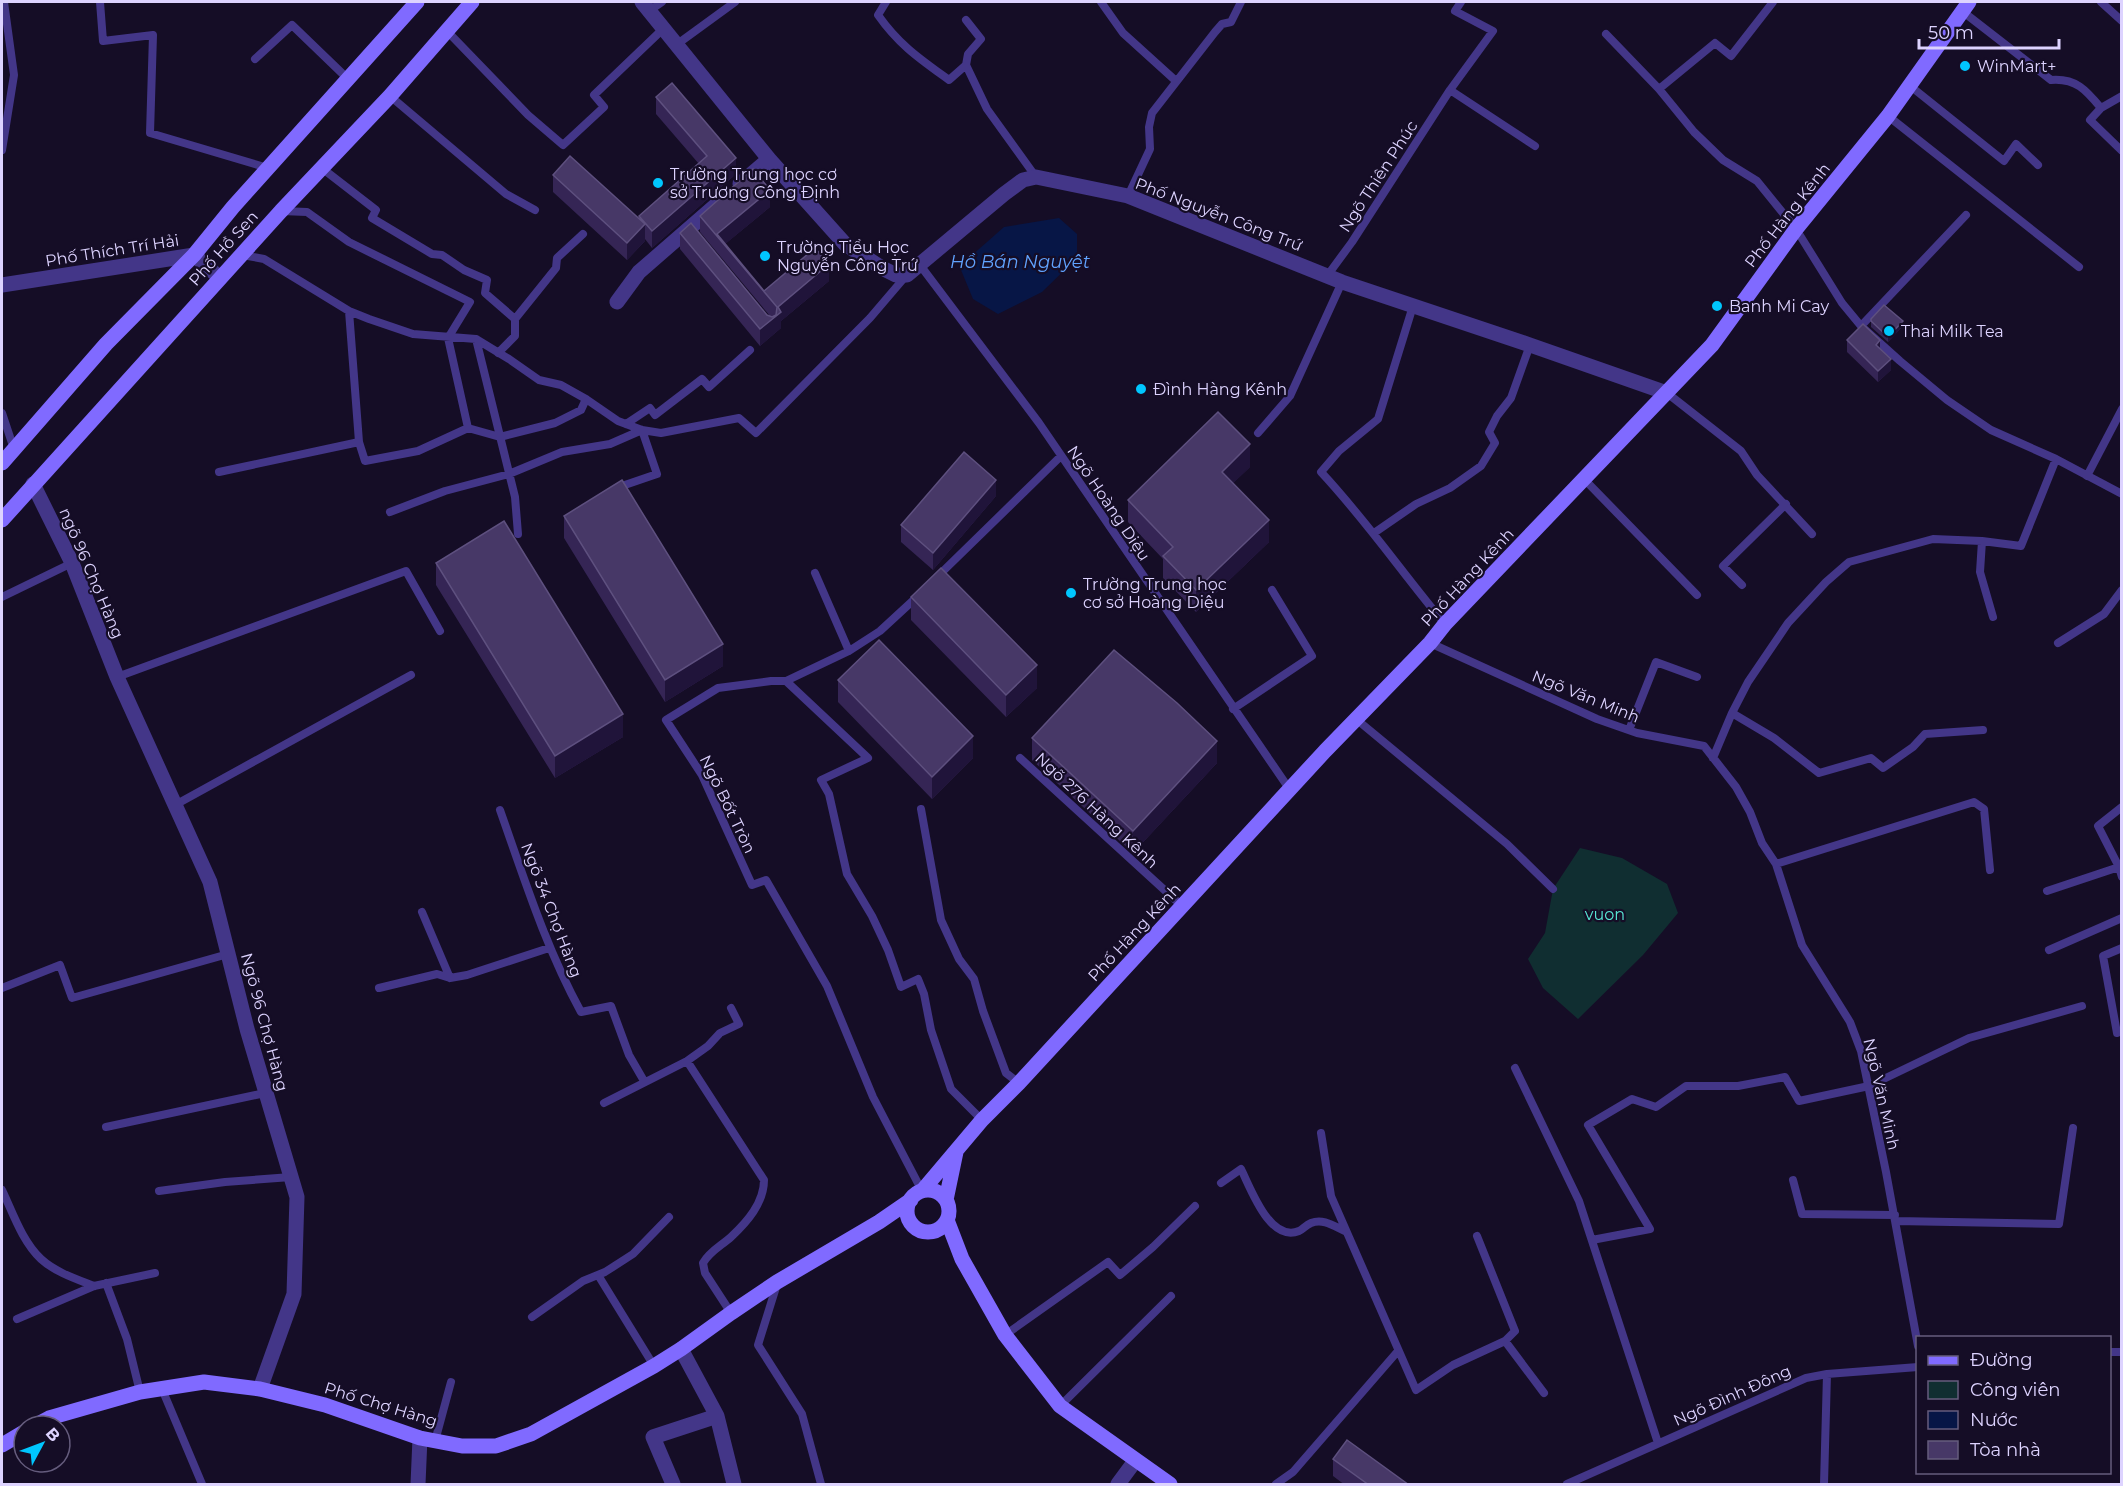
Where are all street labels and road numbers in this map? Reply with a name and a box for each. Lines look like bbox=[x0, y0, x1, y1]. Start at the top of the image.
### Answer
street label: Ngõ Thiên Phúc bbox=[1335, 117, 1422, 236]
street label: Phố Hàng Kênh bbox=[1741, 159, 1834, 271]
street label: Phố Nguyễn Công Trứ bbox=[1133, 174, 1305, 255]
street label: Phố Hồ Sen bbox=[185, 207, 262, 290]
street label: Phố Thích Trí Hải bbox=[44, 231, 180, 270]
street label: Ngõ Hoàng Diệu bbox=[1063, 442, 1154, 564]
street label: ngõ 96 Chợ Hàng bbox=[55, 505, 128, 641]
street label: Phố Hàng Kênh bbox=[1417, 524, 1518, 630]
street label: Ngõ Văn Minh bbox=[1529, 666, 1642, 727]
street label: Ngõ 276 Hàng Kênh bbox=[1031, 749, 1162, 872]
street label: Ngõ Bốt Tròn bbox=[696, 752, 760, 856]
street label: Ngõ 34 Chợ Hàng bbox=[517, 840, 586, 980]
street label: Phố Hàng Kênh bbox=[1084, 879, 1185, 985]
street label: Ngõ 96 Chợ Hàng bbox=[237, 951, 292, 1093]
street label: Ngõ Văn Minh bbox=[1859, 1036, 1904, 1152]
street label: Ngõ Đình Đông bbox=[1670, 1361, 1794, 1430]
street label: Phố Chợ Hàng bbox=[322, 1378, 440, 1431]

